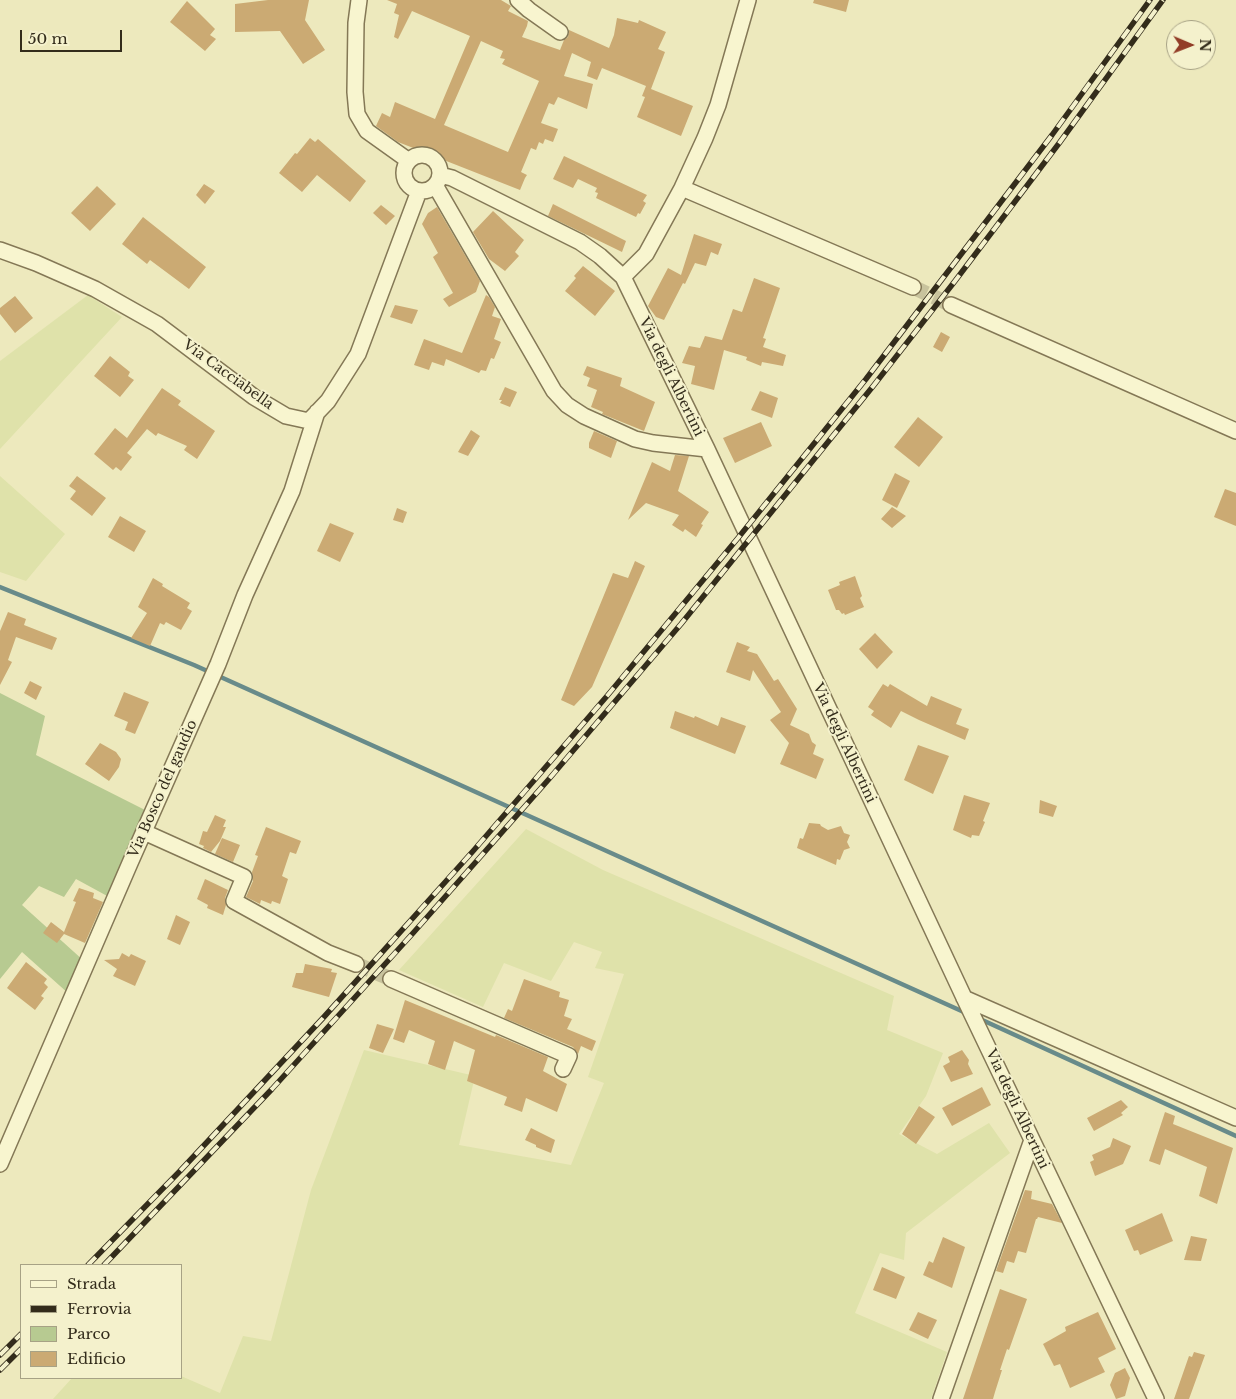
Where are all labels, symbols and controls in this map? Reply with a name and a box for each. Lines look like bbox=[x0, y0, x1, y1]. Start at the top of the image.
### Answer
scale bar bbox=[22, 20, 125, 52]
north arrow bbox=[1166, 20, 1216, 70]
text: 50 m bbox=[28, 29, 68, 48]
text: N bbox=[1196, 38, 1214, 52]
street label: Via degli Albertini bbox=[635, 315, 707, 439]
street label: Via Cacciabella bbox=[179, 336, 277, 414]
street label: Via degli Albertini bbox=[809, 680, 879, 806]
street label: Via Bosco del gaudio bbox=[125, 717, 201, 861]
street label: Via degli Albertini bbox=[982, 1046, 1052, 1172]
legend bbox=[20, 1264, 182, 1379]
text: Strada bbox=[67, 1274, 116, 1293]
text: Ferrovia bbox=[67, 1299, 131, 1318]
text: Parco bbox=[67, 1324, 110, 1343]
text: Edificio bbox=[67, 1349, 126, 1368]

